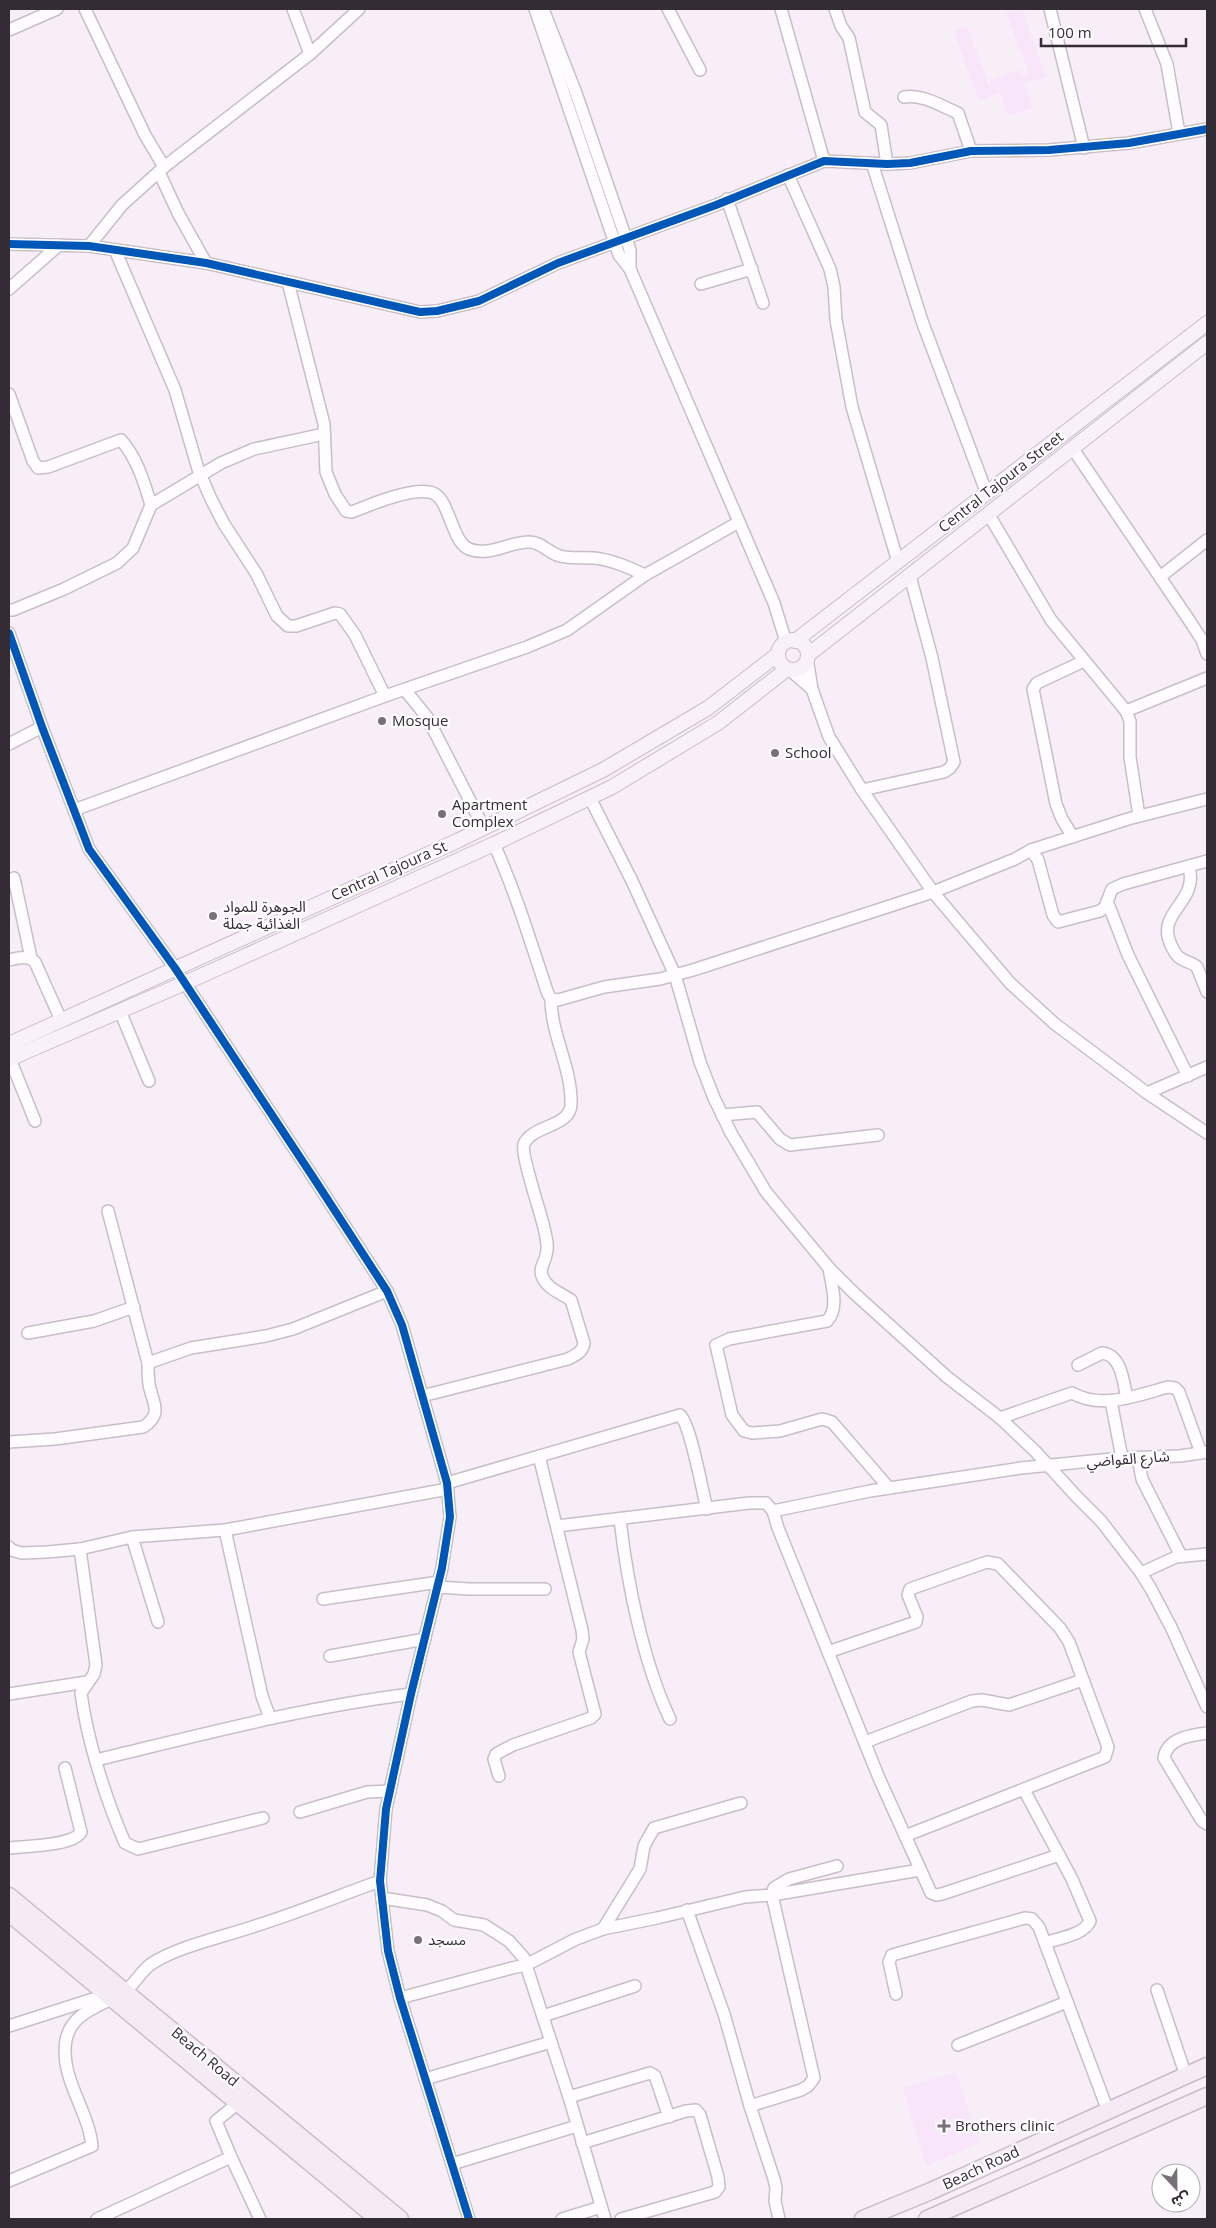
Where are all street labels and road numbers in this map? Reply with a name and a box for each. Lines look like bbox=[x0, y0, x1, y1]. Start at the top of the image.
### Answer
street label: Central Tajoura Street bbox=[934, 426, 1067, 536]
street label: Central Tajoura St bbox=[327, 836, 450, 905]
street label: شارع القواضي bbox=[1086, 1445, 1171, 1474]
street label: Beach Road bbox=[168, 2022, 244, 2090]
street label: Beach Road bbox=[939, 2141, 1022, 2194]

